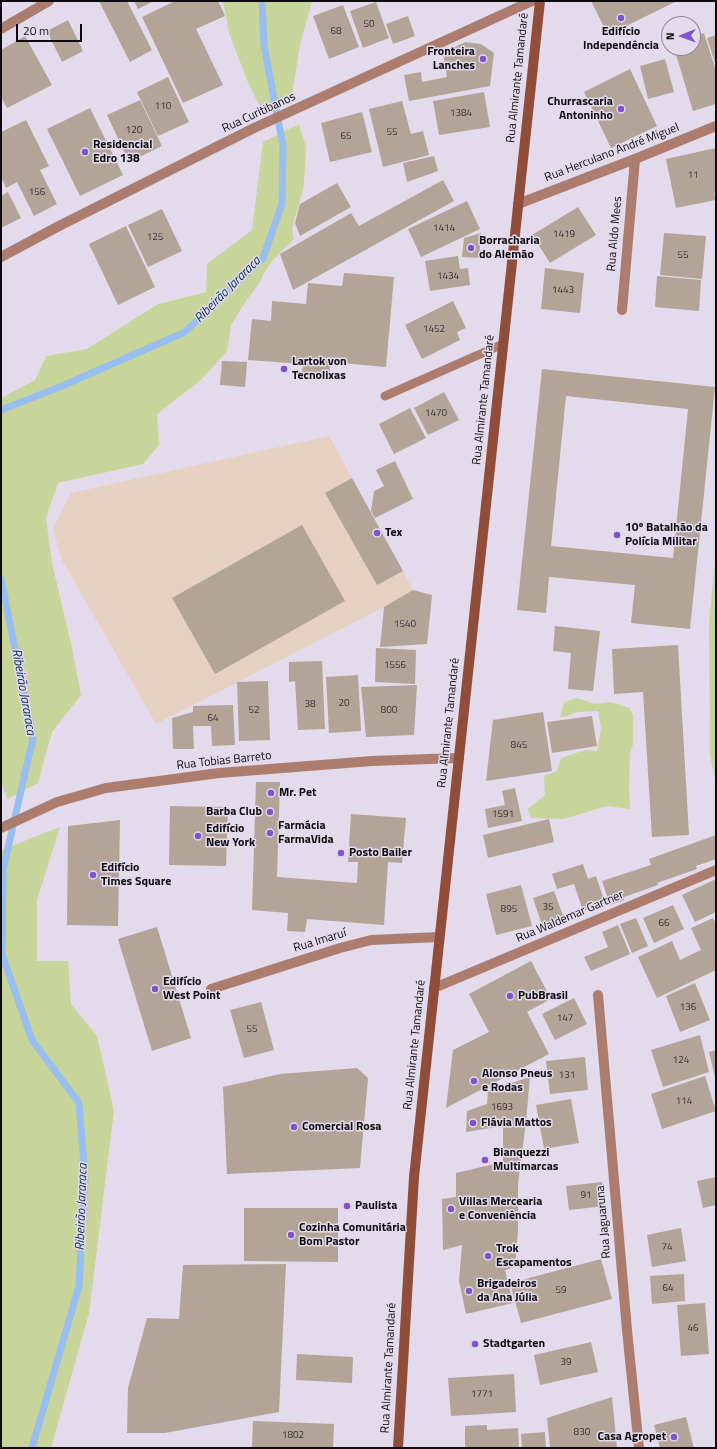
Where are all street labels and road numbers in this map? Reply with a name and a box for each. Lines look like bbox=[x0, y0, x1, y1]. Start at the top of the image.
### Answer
street label: Rua Almirante Tamandaré bbox=[504, 12, 532, 144]
street label: Rua Curitibanos bbox=[220, 90, 298, 136]
street label: Rua Herculano André Miguel bbox=[543, 121, 681, 185]
street label: Rua Aldo Mees bbox=[605, 196, 625, 272]
street label: Rua Almirante Tamandaré bbox=[470, 334, 498, 466]
street label: Rua Almirante Tamandaré bbox=[435, 657, 463, 789]
street label: Rua Tobias Barreto bbox=[176, 749, 272, 773]
street label: Rua Waldemar Gartner bbox=[514, 888, 626, 946]
street label: Rua Imaruí bbox=[292, 926, 348, 956]
street label: Rua Almirante Tamandaré bbox=[401, 979, 429, 1111]
street label: Rua Jaguaruna bbox=[594, 1185, 614, 1259]
street label: Rua Almirante Tamandaré bbox=[378, 1302, 400, 1434]

